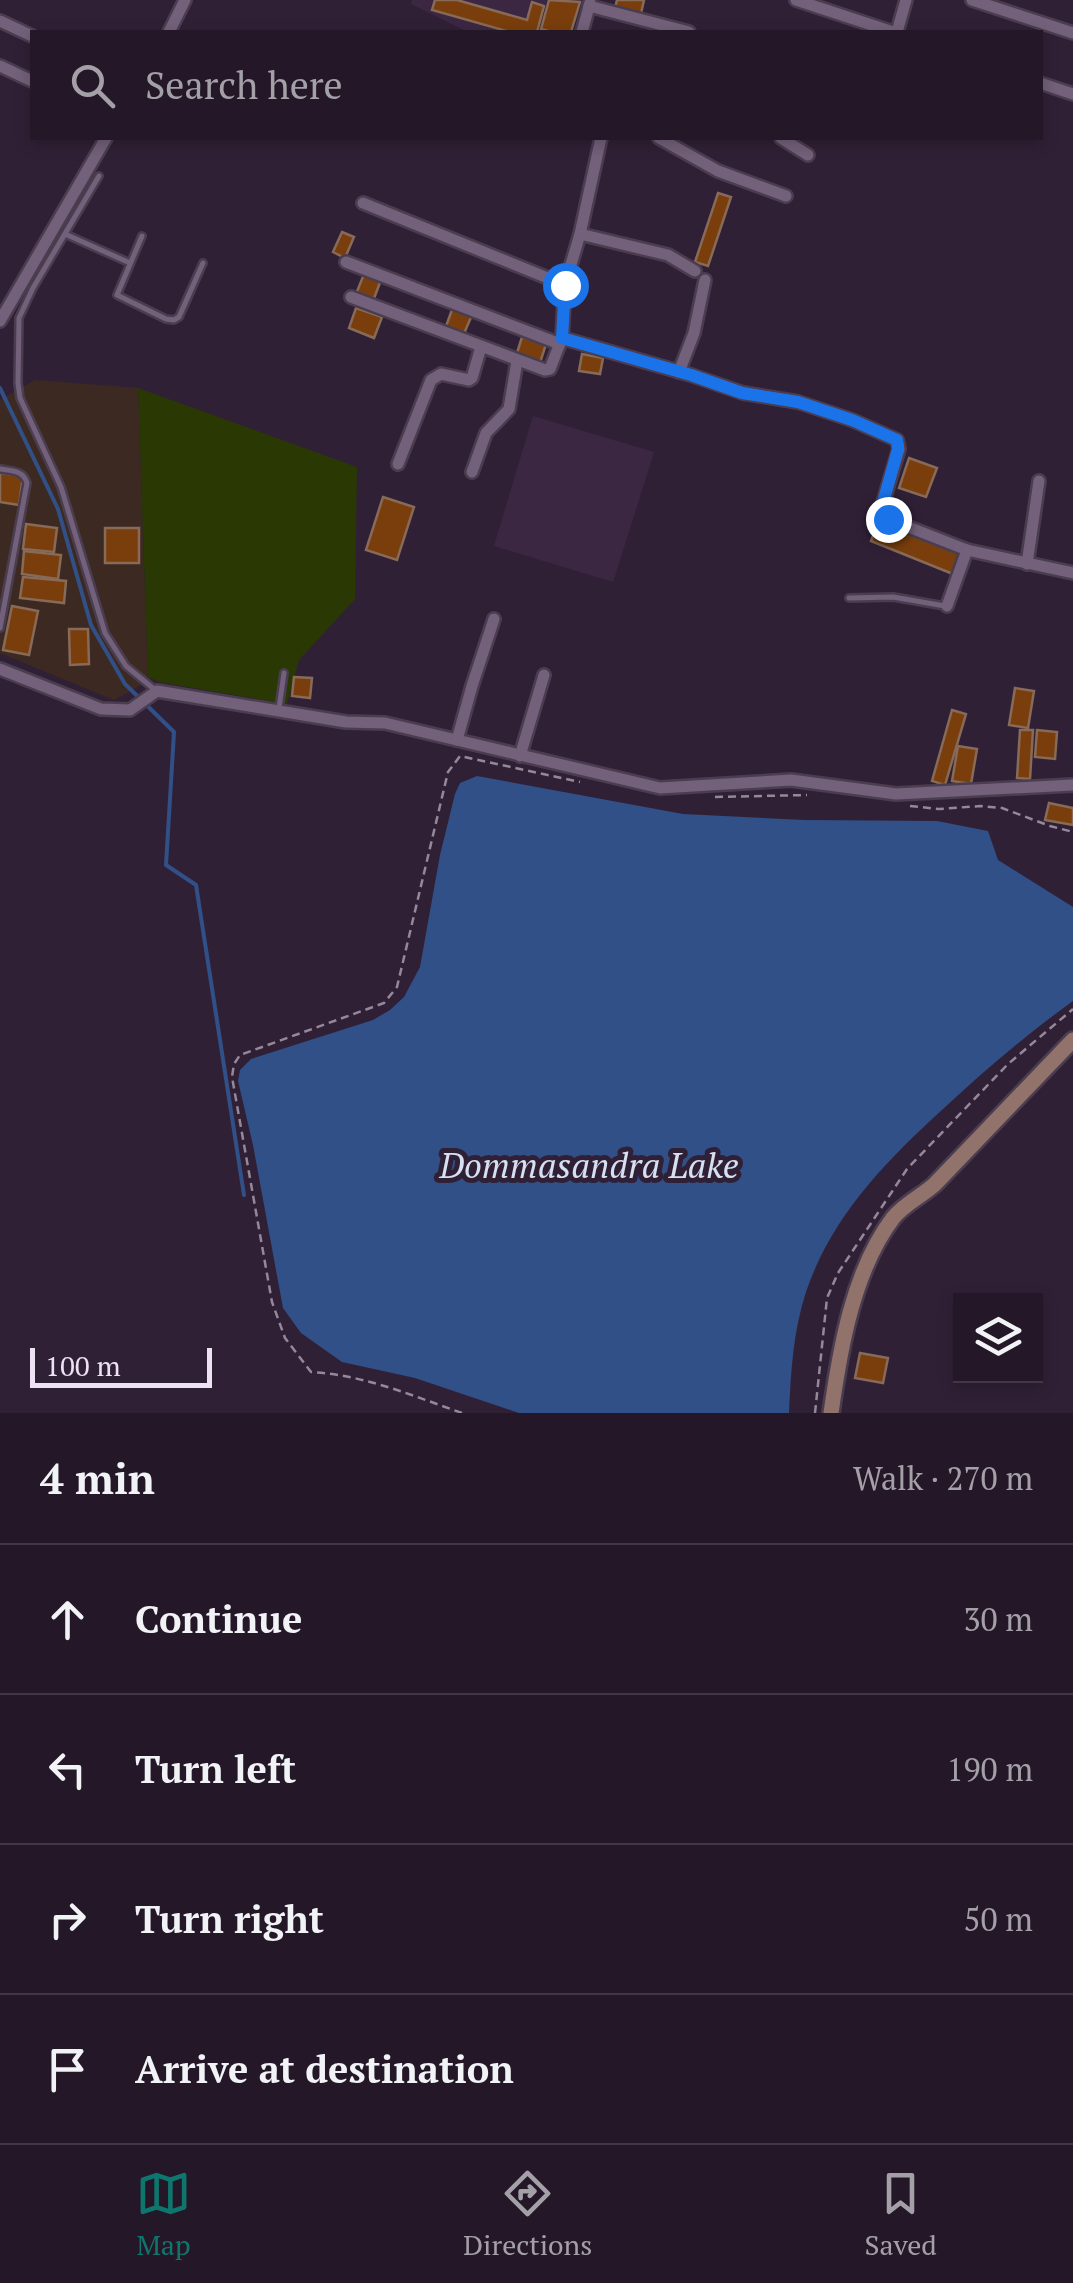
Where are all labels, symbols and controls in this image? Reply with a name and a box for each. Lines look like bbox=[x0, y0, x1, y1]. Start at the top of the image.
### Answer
search box bbox=[30, 30, 1043, 140]
icon: search bbox=[65, 58, 120, 113]
text: Search here bbox=[145, 60, 343, 110]
route start bbox=[543, 263, 589, 309]
route end bbox=[866, 497, 912, 543]
water label: Dommasandra Lake bbox=[438, 1142, 739, 1188]
map controls bbox=[953, 1293, 1043, 1383]
button: layers bbox=[953, 1293, 1043, 1383]
scale bar bbox=[30, 1343, 212, 1388]
text: 100 m bbox=[45, 1347, 121, 1384]
text: 4 min bbox=[40, 1450, 155, 1506]
text: Walk · 270 m bbox=[853, 1457, 1033, 1499]
icon: ahead bbox=[40, 1592, 95, 1647]
text: Continue bbox=[135, 1594, 302, 1644]
text: 30 m bbox=[963, 1598, 1033, 1640]
icon: left bbox=[40, 1742, 95, 1797]
text: Turn left bbox=[135, 1744, 296, 1794]
text: 190 m bbox=[946, 1748, 1033, 1790]
icon: right bbox=[40, 1892, 95, 1947]
text: Turn right bbox=[135, 1894, 324, 1944]
text: 50 m bbox=[963, 1898, 1033, 1940]
icon: arrive bbox=[40, 2042, 95, 2097]
text: Arrive at destination bbox=[135, 2044, 514, 2094]
tab: Map bbox=[136, 2166, 191, 2263]
tab: Directions bbox=[463, 2166, 592, 2263]
tab: Saved bbox=[864, 2166, 937, 2263]

